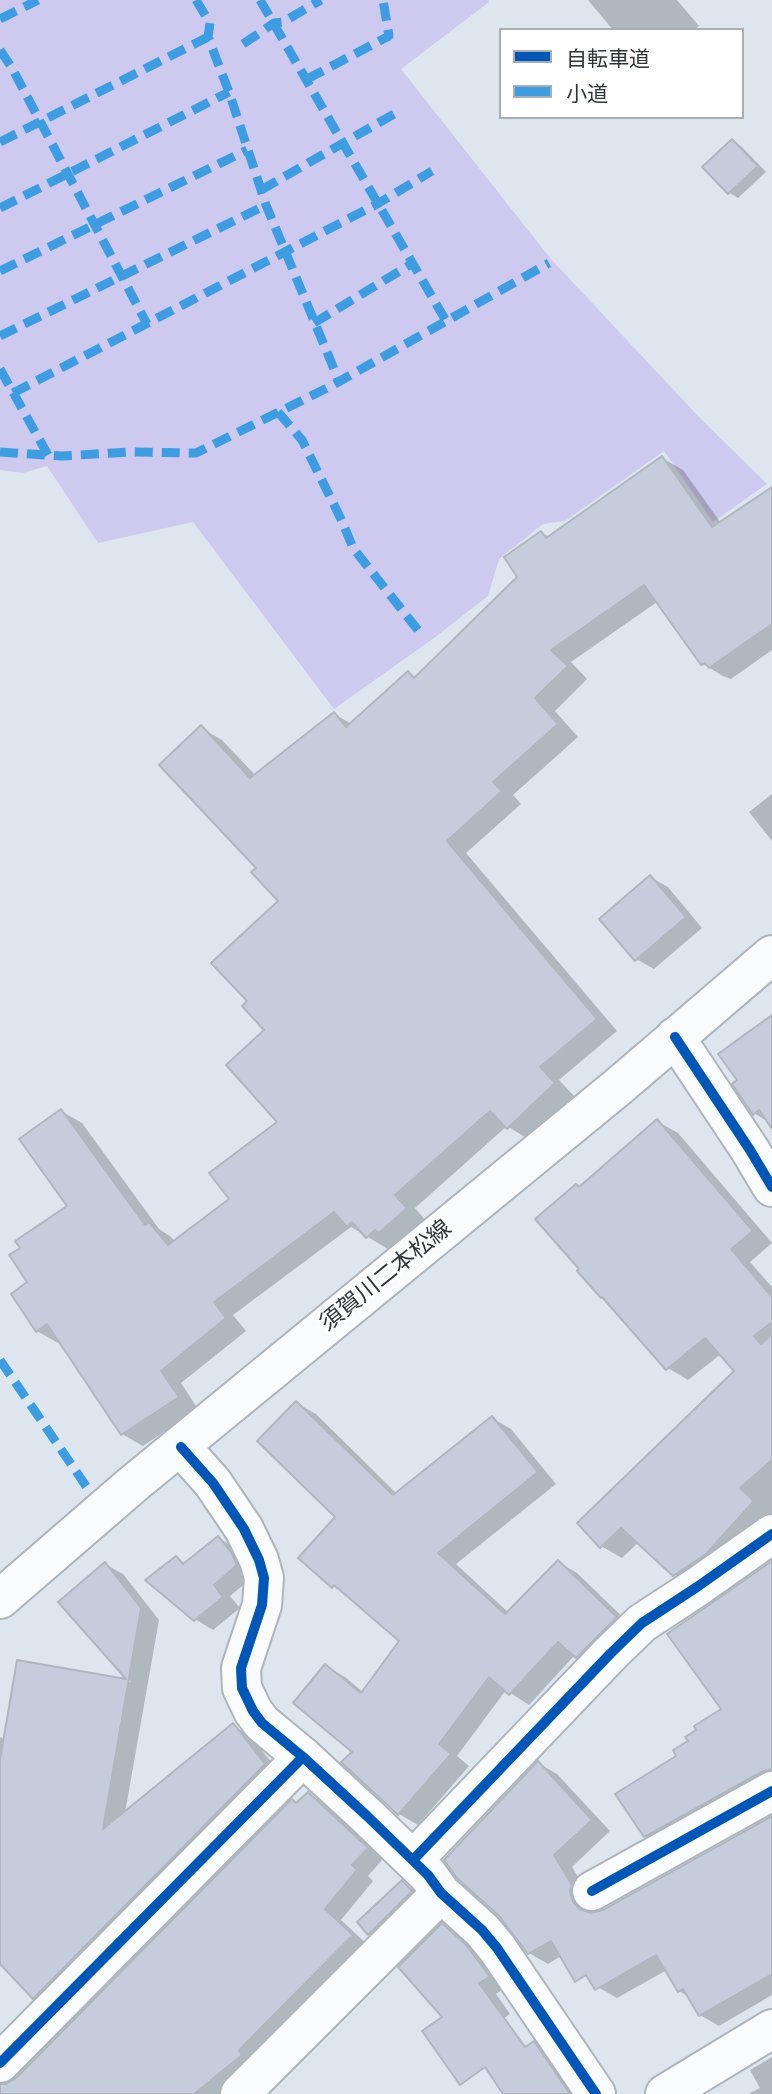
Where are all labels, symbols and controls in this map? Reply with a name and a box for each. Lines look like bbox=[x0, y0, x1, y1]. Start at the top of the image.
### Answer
legend bbox=[499, 28, 744, 119]
text: 自転車道 bbox=[566, 46, 650, 71]
text: 小道 bbox=[566, 81, 608, 106]
street label: 須賀川二本松線 bbox=[315, 1215, 457, 1337]

